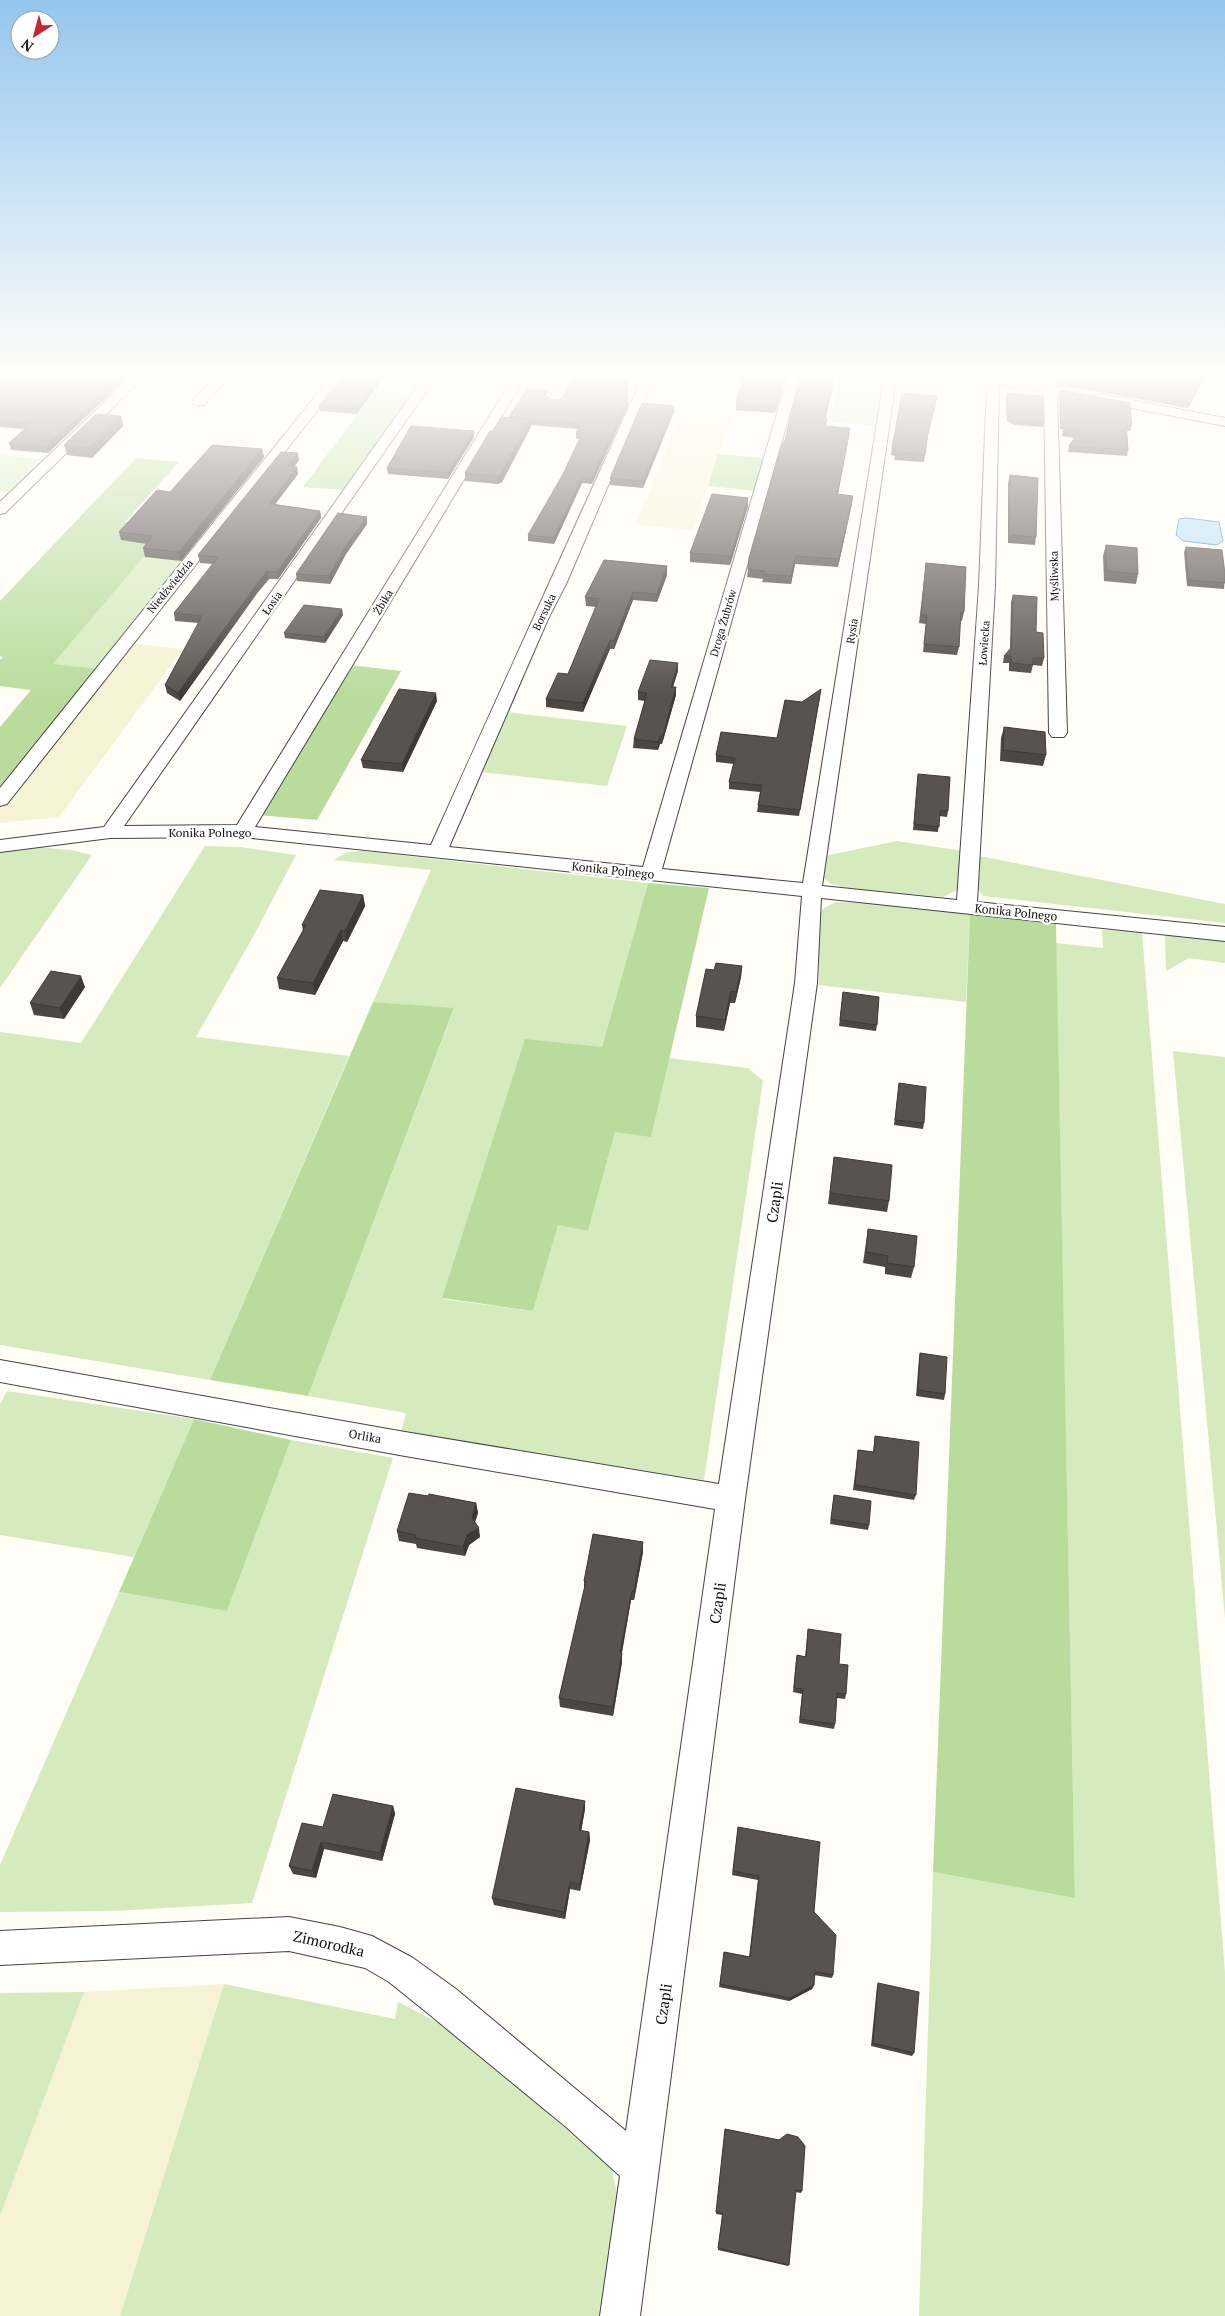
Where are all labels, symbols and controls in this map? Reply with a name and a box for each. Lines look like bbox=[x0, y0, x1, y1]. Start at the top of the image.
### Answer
north arrow bbox=[10, 10, 60, 60]
text: N bbox=[17, 35, 37, 57]
street label: Myśliwska bbox=[1047, 550, 1061, 601]
street label: Niedźwiedzia bbox=[144, 556, 196, 616]
street label: Żbika bbox=[370, 586, 396, 617]
street label: Droga Żubrów bbox=[707, 587, 740, 658]
street label: Łosia bbox=[259, 588, 285, 618]
street label: Borsuka bbox=[529, 591, 559, 633]
street label: Rysia bbox=[843, 617, 861, 645]
street label: Łowiecka bbox=[975, 620, 993, 666]
street label: Konika Polnego bbox=[169, 825, 252, 840]
street label: Konika Polnego bbox=[571, 858, 655, 882]
street label: Konika Polnego bbox=[974, 900, 1058, 924]
street label: Czapli bbox=[761, 1180, 787, 1224]
street label: Orlika bbox=[347, 1426, 383, 1446]
street label: Czapli bbox=[704, 1581, 730, 1625]
street label: Zimorodka bbox=[291, 1925, 367, 1961]
street label: Czapli bbox=[650, 1982, 676, 2026]

